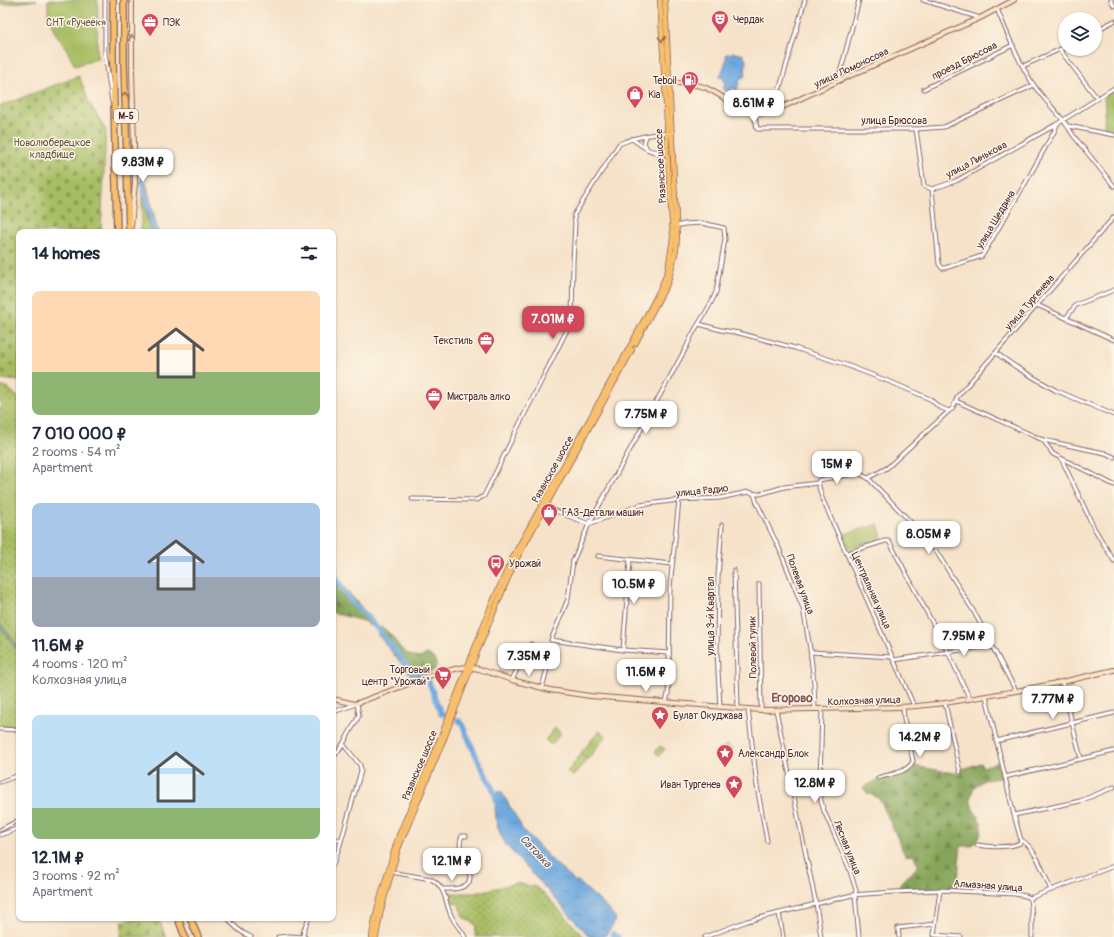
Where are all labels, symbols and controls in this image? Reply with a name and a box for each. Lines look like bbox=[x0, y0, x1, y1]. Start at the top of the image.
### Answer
theatre icon: Чердак bbox=[710, 9, 730, 34]
office icon: ПЭК bbox=[140, 12, 160, 37]
map controls bbox=[1058, 12, 1102, 56]
button: layers bbox=[1058, 12, 1102, 56]
place label: Чердак bbox=[733, 14, 764, 26]
park label: СНТ «Ручеёк» bbox=[46, 17, 106, 29]
place label: ПЭК bbox=[163, 17, 181, 29]
one-way arrow bbox=[128, 35, 136, 41]
one-way arrow bbox=[657, 36, 666, 42]
street label: проезд Брюсова bbox=[930, 39, 999, 82]
street label: улица Ломоносова bbox=[811, 45, 891, 91]
fuel station icon: Teboil bbox=[680, 70, 700, 95]
place label: Teboil bbox=[653, 75, 677, 87]
shop icon: Kia bbox=[625, 84, 645, 109]
place label: Kia bbox=[648, 89, 661, 101]
pin: 8.61M ₽ bbox=[717, 90, 791, 124]
one-way arrow bbox=[121, 92, 129, 98]
text: 8.61M ₽ bbox=[733, 95, 775, 111]
road number: М-5 bbox=[114, 109, 138, 123]
street label: улица Брюсова bbox=[860, 115, 927, 127]
street label: Рязанское шоссе bbox=[653, 128, 669, 203]
park label: Новолюберецкое кладбище bbox=[13, 137, 91, 161]
street label: улица Линькова bbox=[943, 139, 1009, 181]
pin: 9.83M ₽ bbox=[106, 149, 180, 183]
text: 9.83M ₽ bbox=[121, 154, 165, 170]
street label: улица Щедрина bbox=[973, 188, 1018, 252]
icon: filters bbox=[298, 242, 320, 264]
text: 14 homes bbox=[32, 243, 100, 264]
street label: улица Тургенева bbox=[1002, 272, 1057, 334]
pin: 7.01M ₽ bbox=[516, 306, 590, 340]
text: 7.01M ₽ bbox=[531, 311, 575, 327]
icon: home bbox=[140, 317, 212, 389]
office icon: Текстиль bbox=[476, 330, 496, 355]
place label: Текстиль bbox=[433, 335, 473, 347]
office icon: Мистраль алко bbox=[424, 386, 444, 411]
place label: Мистраль алко bbox=[447, 391, 511, 403]
pin: 7.75M ₽ bbox=[609, 401, 683, 435]
text: 7.75M ₽ bbox=[624, 406, 668, 422]
text: 7 010 000 ₽ bbox=[32, 423, 127, 444]
street label: Рязанское шоссе bbox=[530, 434, 576, 505]
text: 2 rooms · 54 m² bbox=[32, 444, 120, 460]
pin: 15M ₽ bbox=[809, 451, 865, 485]
text: 15M ₽ bbox=[821, 456, 853, 472]
text: Apartment bbox=[32, 460, 93, 476]
street label: улица Радио bbox=[674, 482, 729, 500]
shop icon: ГАЗ-Детали машин bbox=[539, 502, 559, 527]
place label: ГАЗ-Детали машин bbox=[562, 507, 644, 519]
pin: 8.05M ₽ bbox=[892, 521, 966, 555]
text: 8.05M ₽ bbox=[906, 526, 952, 542]
icon: home bbox=[140, 529, 212, 601]
street label: Центральная улица bbox=[849, 550, 894, 631]
bus stop icon: Урожай bbox=[486, 553, 506, 578]
street label: Полевая улица bbox=[784, 553, 817, 616]
place label: Урожай bbox=[509, 558, 541, 570]
pin: 10.5M ₽ bbox=[597, 571, 671, 605]
text: 10.5M ₽ bbox=[612, 576, 656, 592]
street label: улица 3-й Квартал bbox=[705, 577, 717, 656]
street label: Полевой тупик bbox=[746, 615, 760, 678]
pin: 7.95M ₽ bbox=[927, 623, 1001, 657]
text: 7.95M ₽ bbox=[942, 628, 986, 644]
text: 11.6M ₽ bbox=[32, 635, 85, 656]
pin: 7.35M ₽ bbox=[492, 643, 566, 677]
text: 7.35M ₽ bbox=[507, 648, 551, 664]
text: 4 rooms · 120 m² bbox=[32, 656, 127, 672]
pin: 11.6M ₽ bbox=[609, 659, 683, 693]
place label: Торговый центр "Урожай" bbox=[362, 664, 430, 688]
text: 11.6M ₽ bbox=[626, 664, 666, 680]
supermarket icon: Торговый центр "Урожай" bbox=[433, 665, 453, 690]
text: Колхозная улица bbox=[32, 672, 127, 688]
pin: 7.77M ₽ bbox=[1016, 686, 1090, 720]
district label: Егорово bbox=[771, 691, 813, 706]
text: 7.77M ₽ bbox=[1031, 691, 1075, 707]
street label: Колхозная улица bbox=[827, 694, 901, 708]
place icon: Булат Окуджава bbox=[650, 705, 670, 730]
place label: Булат Окуджава bbox=[673, 710, 743, 722]
pin: 14.2M ₽ bbox=[883, 724, 957, 758]
street label: Рязанское шоссе bbox=[400, 729, 440, 802]
text: 14.2M ₽ bbox=[899, 729, 941, 745]
icon: home bbox=[140, 741, 212, 813]
place icon: Александр Блок bbox=[715, 743, 735, 768]
place label: Александр Блок bbox=[738, 748, 809, 760]
pin: 12.8M ₽ bbox=[778, 770, 852, 804]
place icon: Иван Тургенев bbox=[724, 774, 744, 799]
text: 12.8M ₽ bbox=[794, 775, 836, 791]
place label: Иван Тургенев bbox=[661, 779, 721, 791]
street label: Лесная улица bbox=[830, 818, 864, 877]
water label: Сатовка bbox=[517, 833, 555, 871]
text: 12.1M ₽ bbox=[32, 847, 85, 868]
pin: 12.1M ₽ bbox=[415, 848, 489, 882]
text: 12.1M ₽ bbox=[432, 853, 472, 869]
text: 3 rooms · 92 m² bbox=[32, 868, 120, 884]
street label: Алмазная улица bbox=[953, 878, 1023, 894]
text: Apartment bbox=[32, 884, 93, 900]

